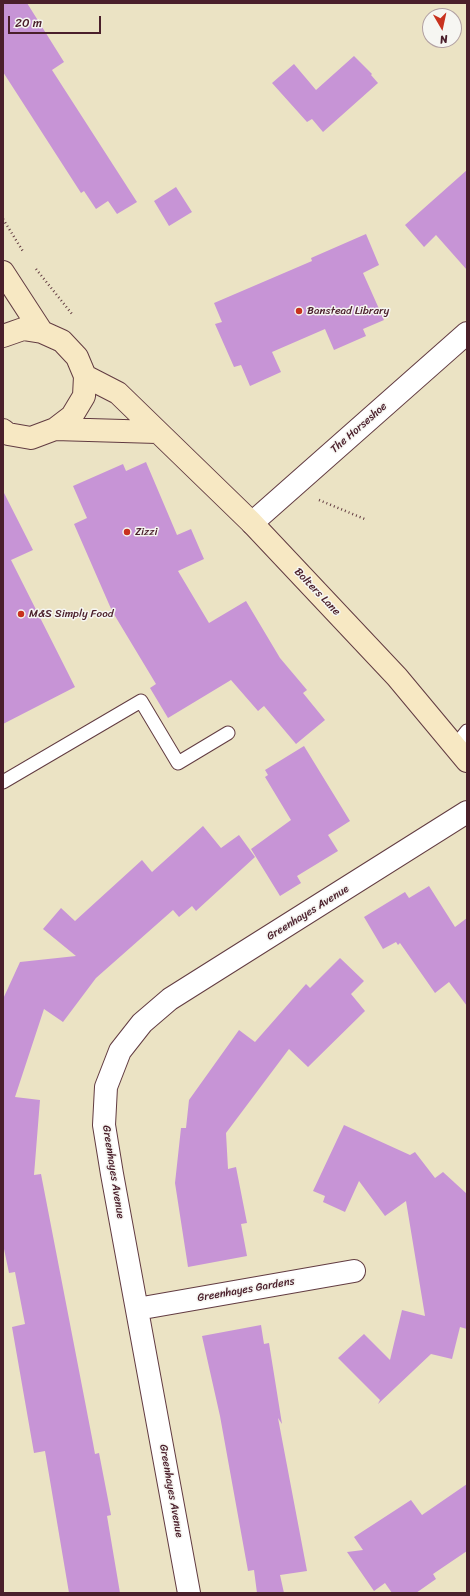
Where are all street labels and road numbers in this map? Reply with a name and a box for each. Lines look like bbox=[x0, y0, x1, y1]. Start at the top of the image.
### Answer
street label: The Horseshoe bbox=[328, 400, 390, 456]
street label: Bolters Lane bbox=[291, 566, 343, 618]
street label: Greenhayes Avenue bbox=[265, 882, 351, 944]
street label: Greenhayes Avenue bbox=[99, 1124, 127, 1220]
street label: Greenhayes Gardens bbox=[196, 1275, 296, 1305]
street label: Greenhayes Avenue bbox=[156, 1443, 186, 1539]

